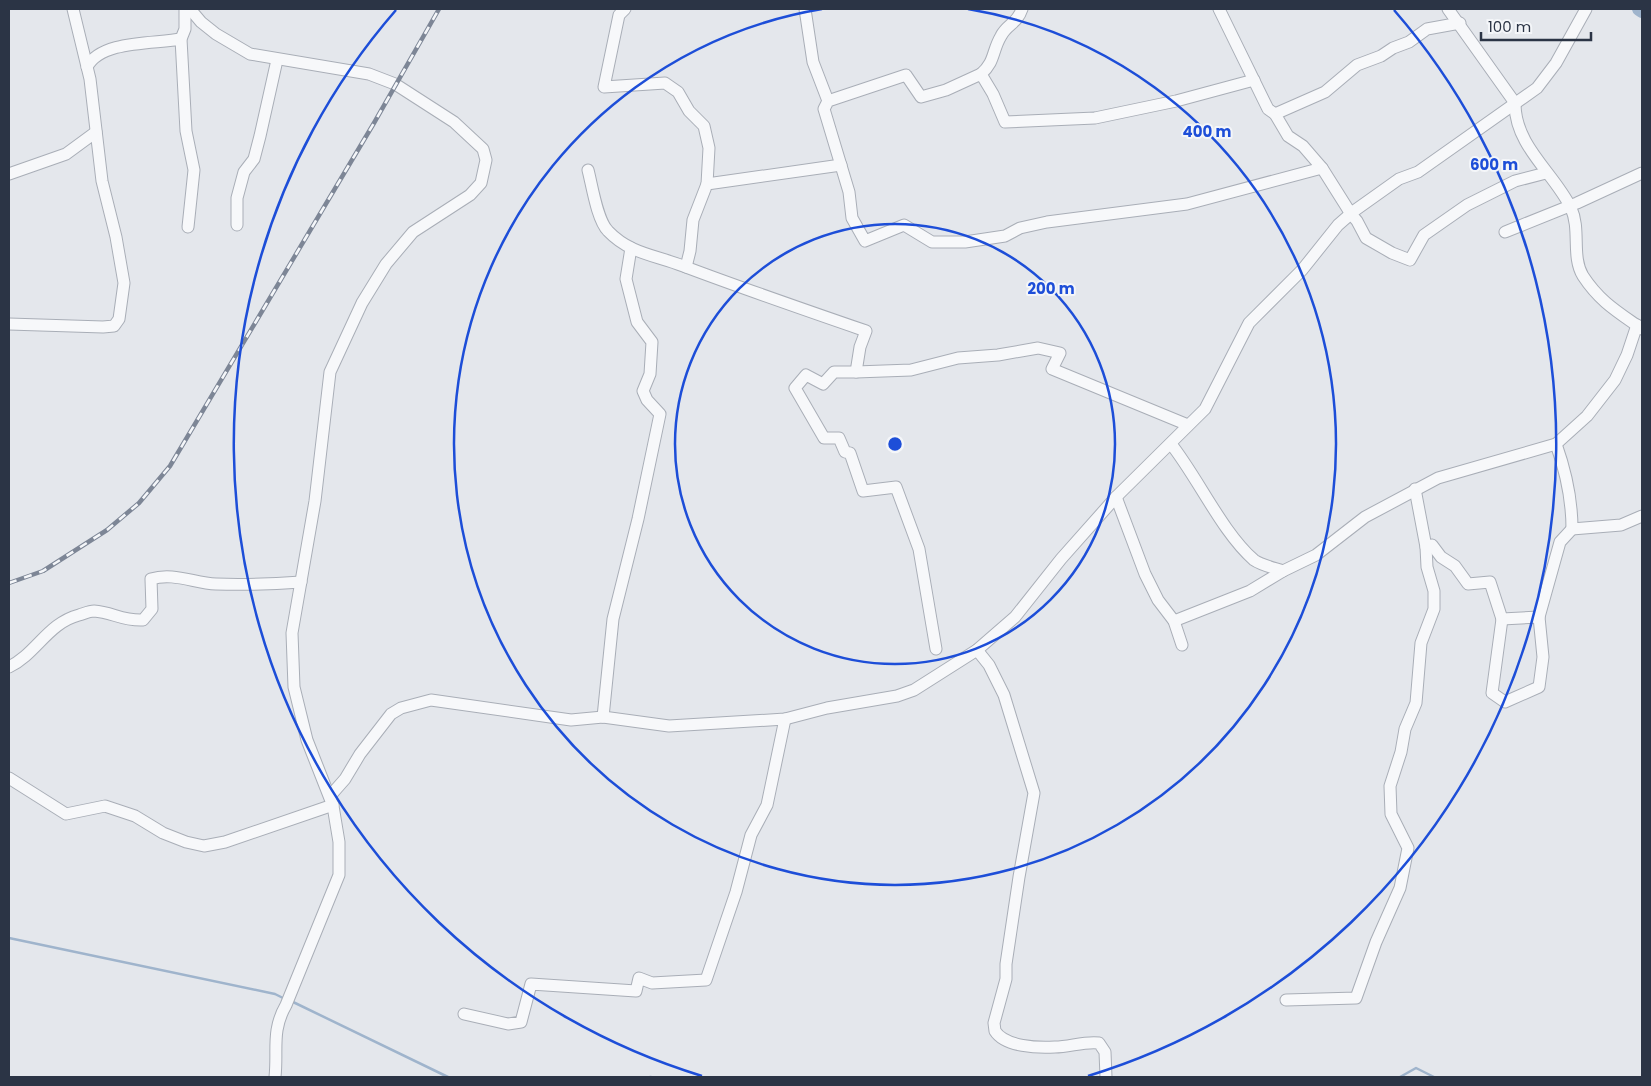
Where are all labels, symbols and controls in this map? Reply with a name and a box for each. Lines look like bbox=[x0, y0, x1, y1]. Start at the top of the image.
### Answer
scale bar bbox=[1481, 10, 1591, 42]
text: 100 m bbox=[1488, 16, 1531, 37]
text: 400 m bbox=[1183, 121, 1232, 142]
text: 600 m bbox=[1470, 154, 1518, 175]
text: 200 m bbox=[1027, 278, 1075, 299]
centre of rings bbox=[886, 435, 904, 453]

